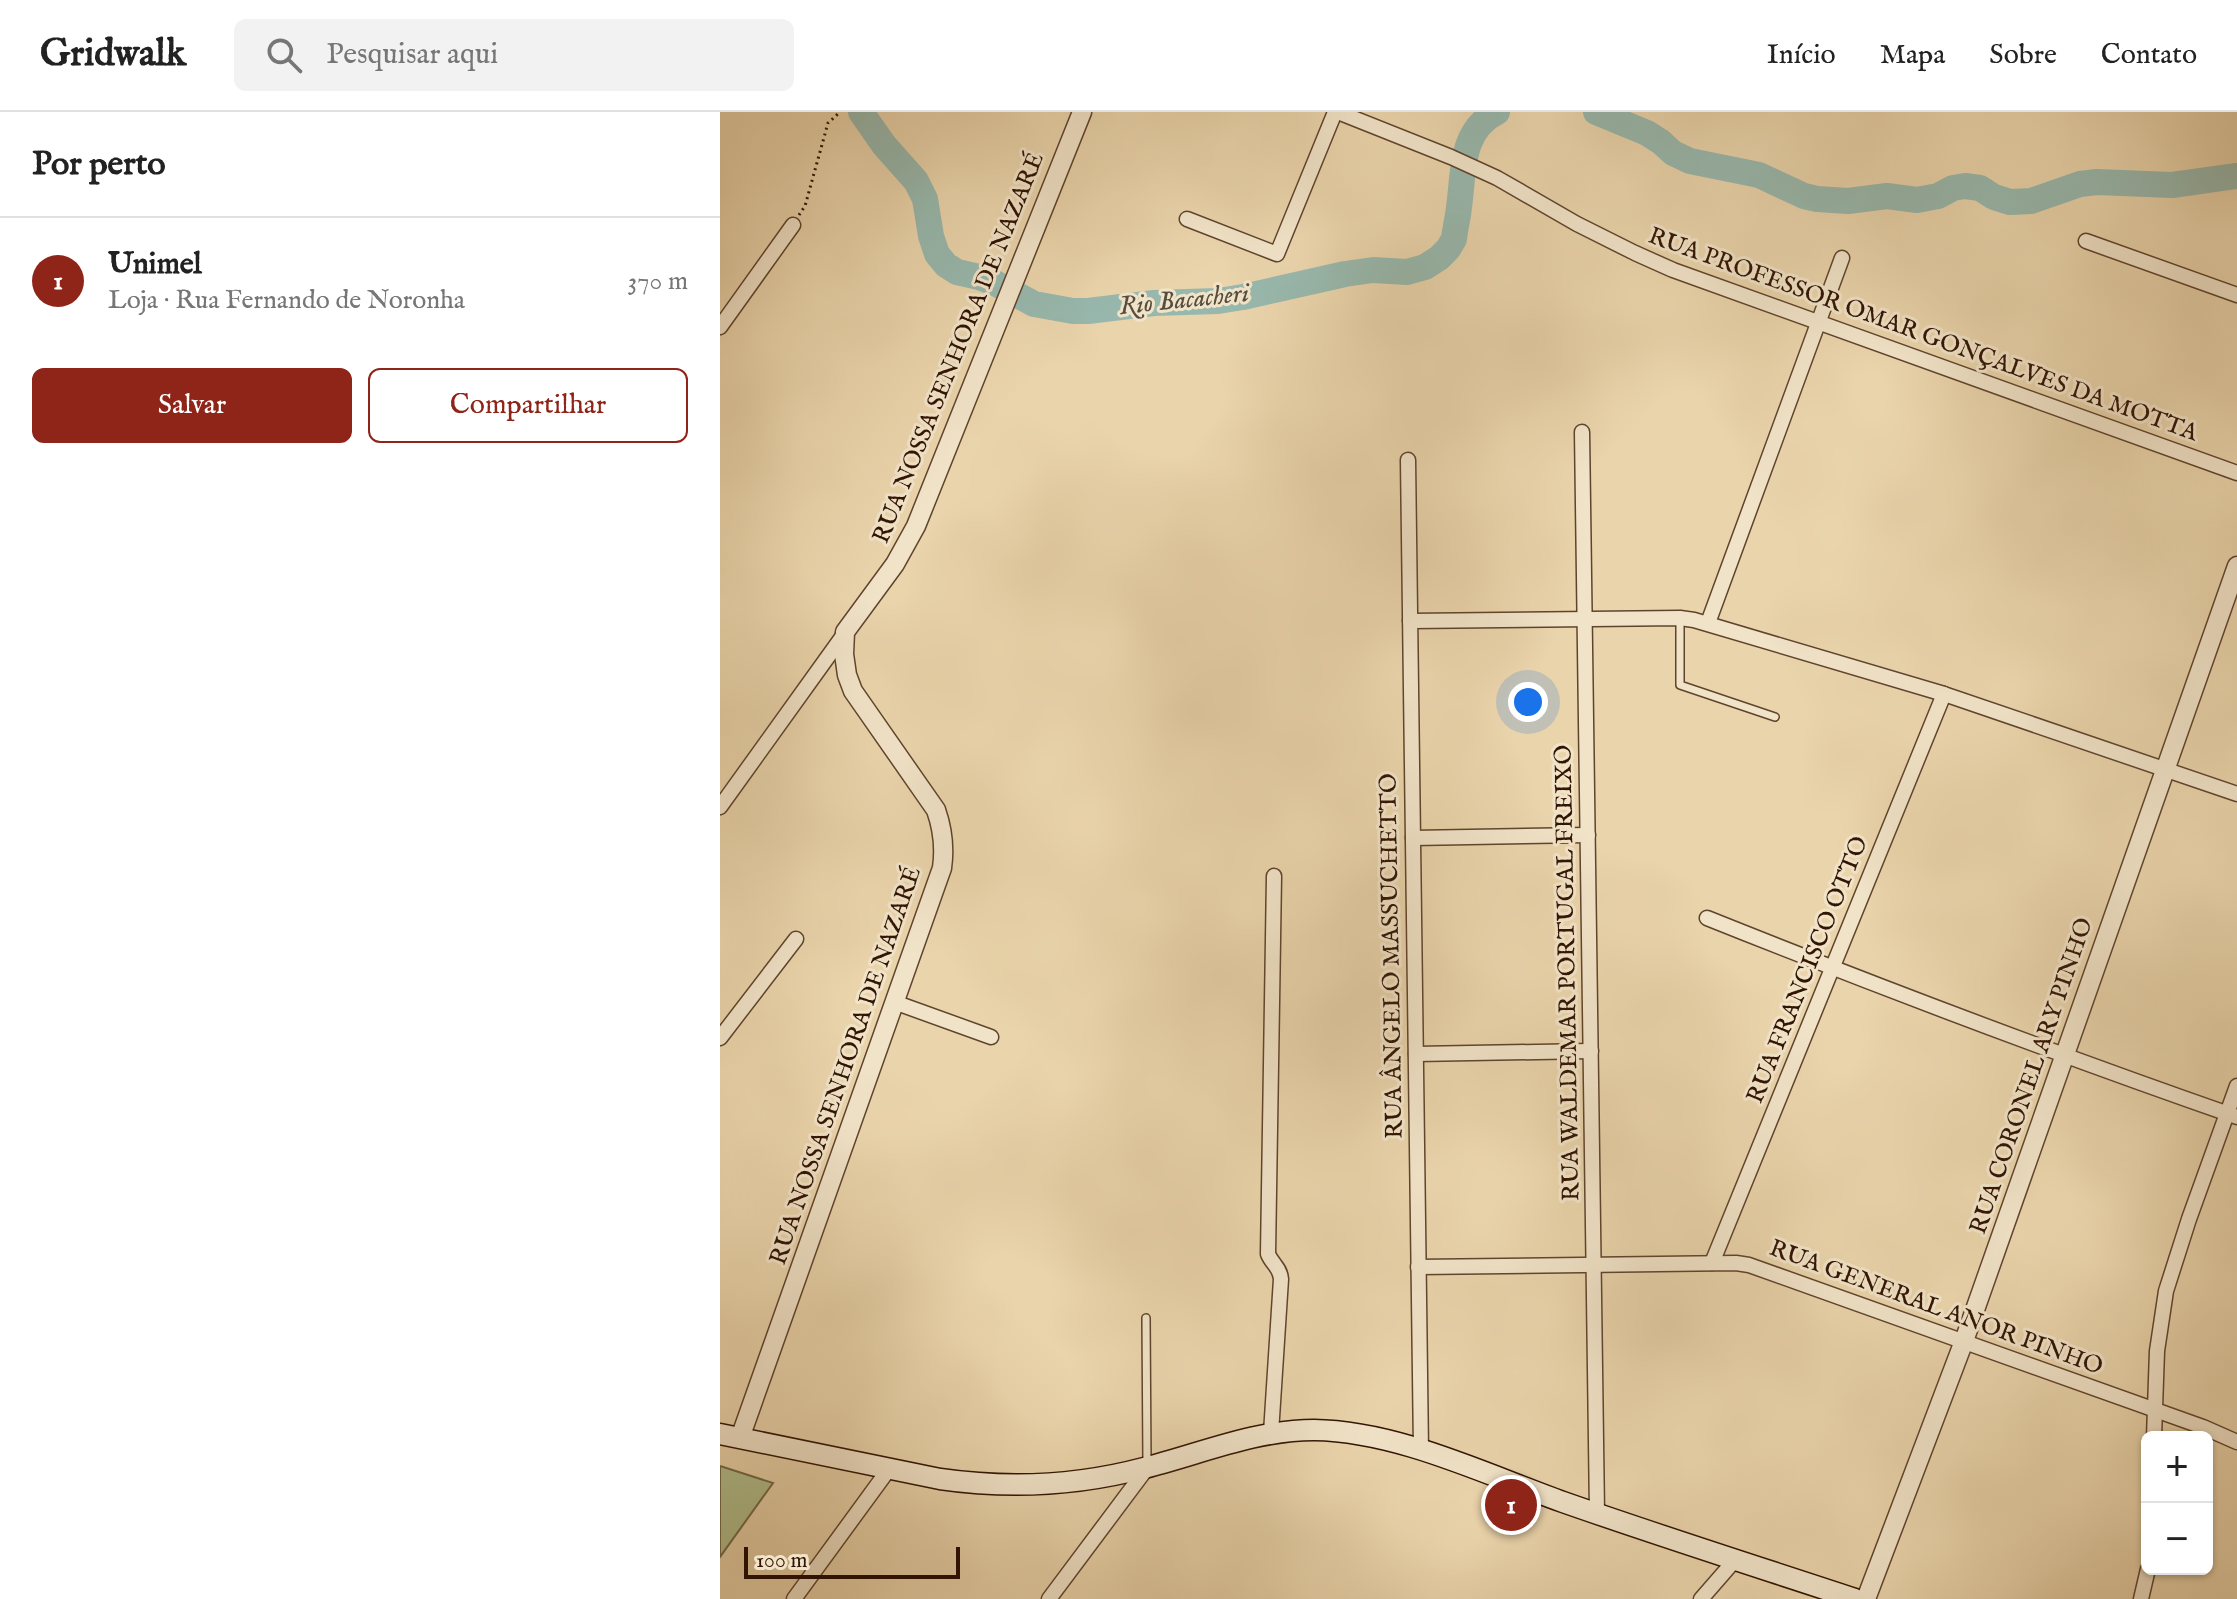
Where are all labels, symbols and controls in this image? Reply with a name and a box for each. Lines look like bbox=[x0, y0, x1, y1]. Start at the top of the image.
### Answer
search box bbox=[234, 19, 794, 91]
text: Gridwalk bbox=[40, 31, 186, 79]
icon: search bbox=[262, 33, 306, 77]
text: Pesquisar aqui bbox=[326, 36, 498, 74]
text: Início bbox=[1767, 38, 1836, 73]
text: Mapa bbox=[1880, 38, 1945, 73]
text: Sobre bbox=[1989, 38, 2057, 73]
text: Contato bbox=[2101, 38, 2197, 73]
text: Por perto bbox=[32, 143, 166, 186]
street label: RUA NOSSA SENHORA DE NAZARÉ bbox=[866, 148, 1052, 548]
street label: RUA PROFESSOR OMAR GONÇALVES DA MOTTA bbox=[1644, 221, 2203, 449]
text: Unimel bbox=[108, 246, 202, 284]
text: 1 bbox=[53, 265, 63, 298]
text: 370 m bbox=[628, 265, 688, 298]
water label: Rio Bacacheri bbox=[1117, 277, 1252, 323]
text: Loja · Rua Fernando de Noronha bbox=[108, 284, 465, 317]
button: Salvar bbox=[32, 368, 352, 443]
button: Compartilhar bbox=[368, 368, 688, 443]
your location bbox=[1508, 682, 1548, 722]
street label: RUA WALDEMAR PORTUGAL FREIXO bbox=[1549, 745, 1587, 1201]
street label: RUA ÂNGELO MASSUCHETTO bbox=[1373, 773, 1411, 1139]
street label: RUA FRANCISCO OTTO bbox=[1740, 832, 1876, 1108]
street label: RUA NOSSA SENHORA DE NAZARÉ bbox=[763, 863, 929, 1269]
street label: RUA CORONEL ARY PINHO bbox=[1963, 914, 2101, 1238]
street label: RUA GENERAL ANOR PINHO bbox=[1765, 1233, 2107, 1383]
map controls bbox=[2141, 1431, 2213, 1575]
button: + bbox=[2141, 1431, 2213, 1503]
pin: 1 bbox=[1485, 1475, 1537, 1535]
button: − bbox=[2141, 1503, 2213, 1575]
scale bar bbox=[744, 1543, 960, 1579]
text: 100 m bbox=[756, 1547, 808, 1575]

